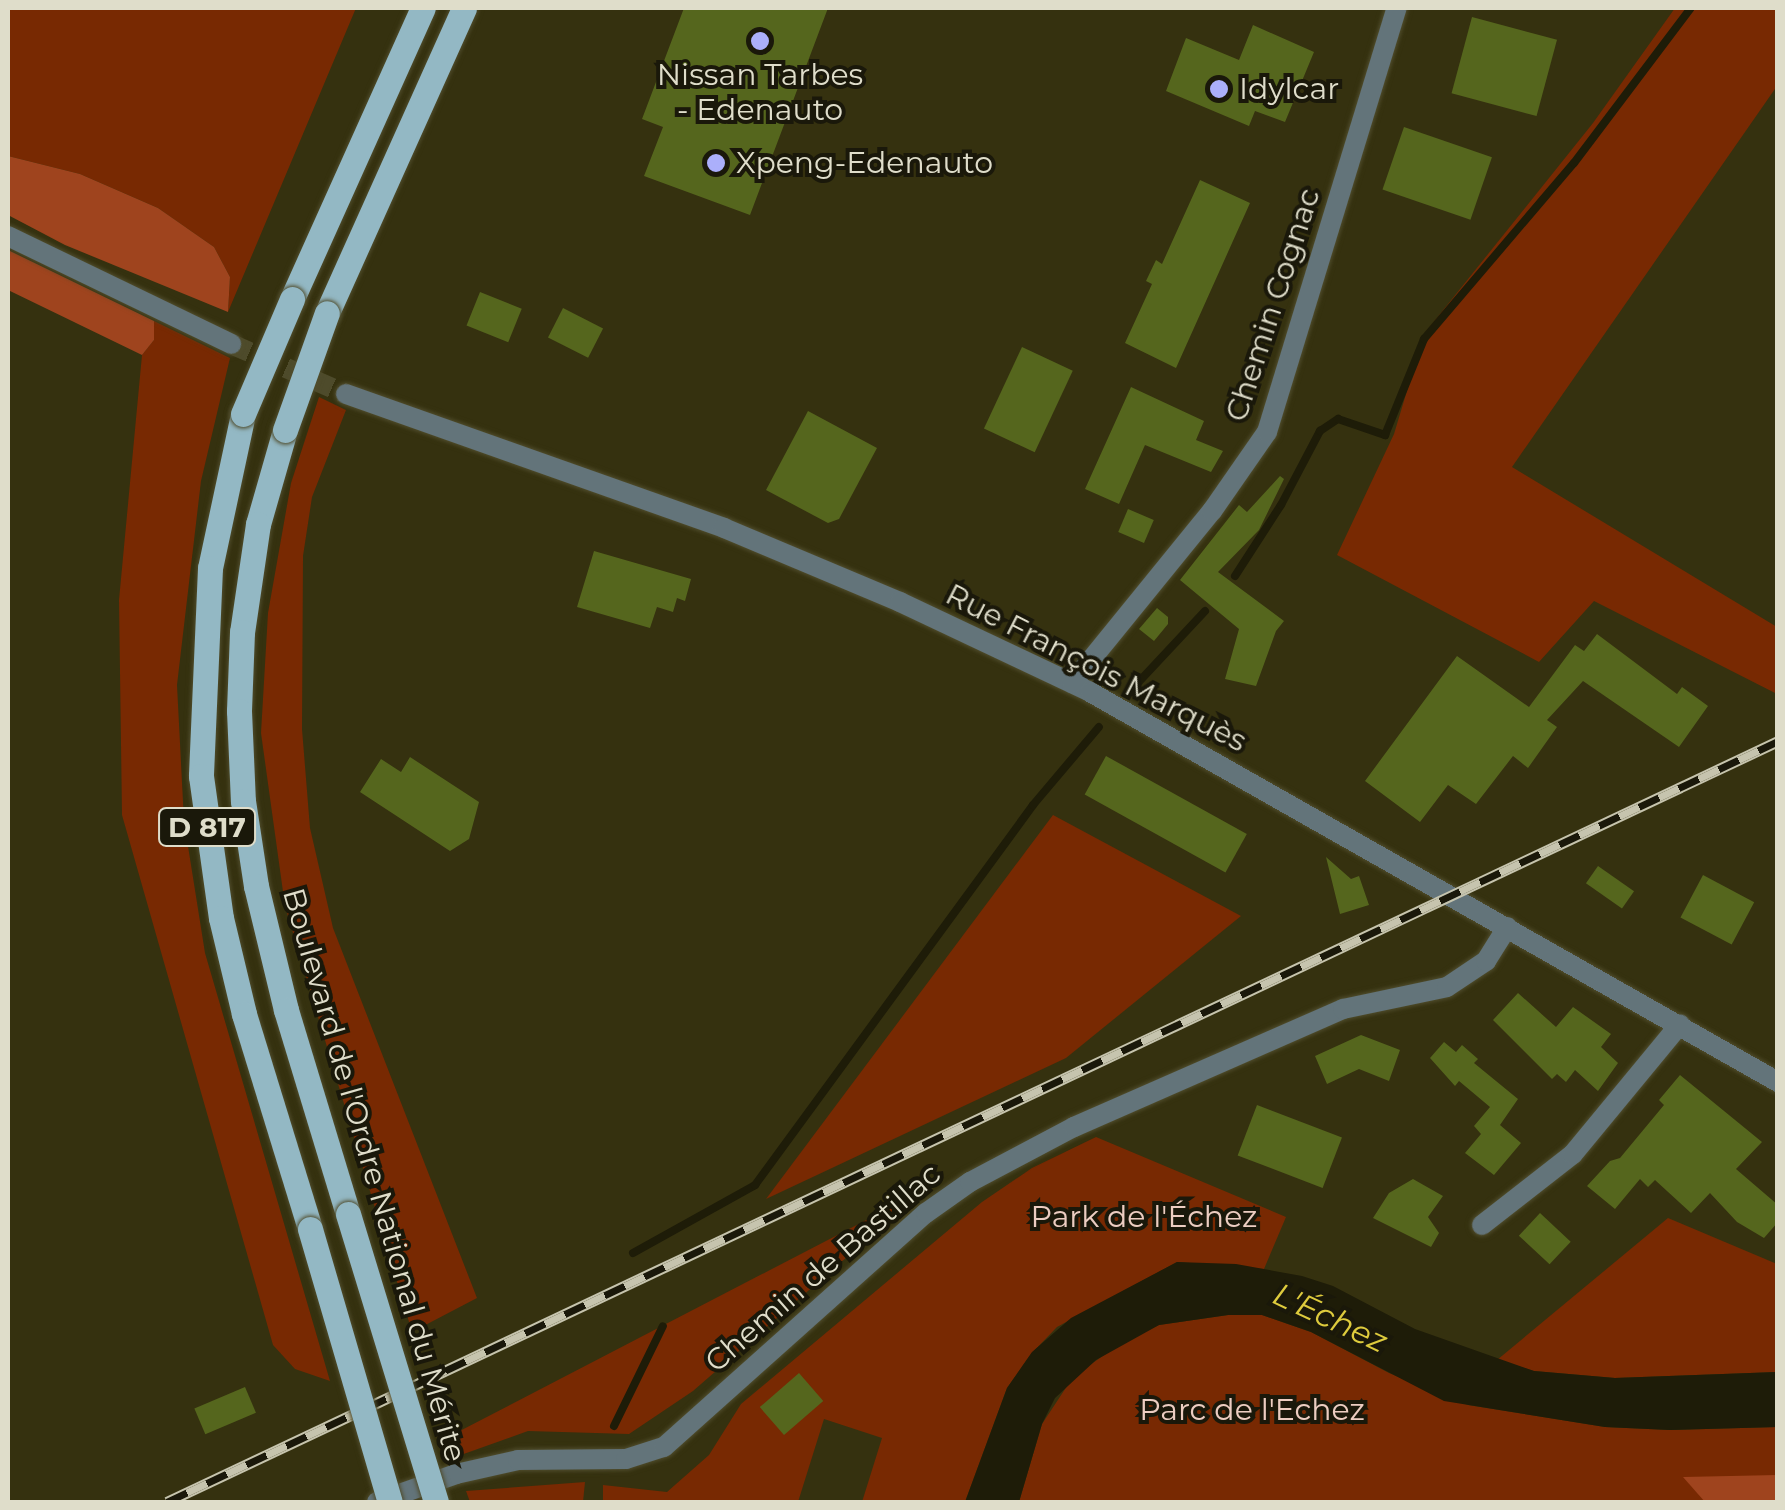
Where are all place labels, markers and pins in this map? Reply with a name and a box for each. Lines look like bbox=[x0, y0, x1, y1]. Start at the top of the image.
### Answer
marker: Nissan Tarbes - Edenauto bbox=[749, 30, 771, 52]
place label: Nissan Tarbes - Edenauto bbox=[657, 57, 863, 128]
place label: Idylcar bbox=[1239, 71, 1339, 107]
marker: Idylcar bbox=[1208, 78, 1230, 100]
place label: Xpeng-Edenauto bbox=[736, 145, 993, 181]
marker: Xpeng-Edenauto bbox=[705, 152, 727, 174]

